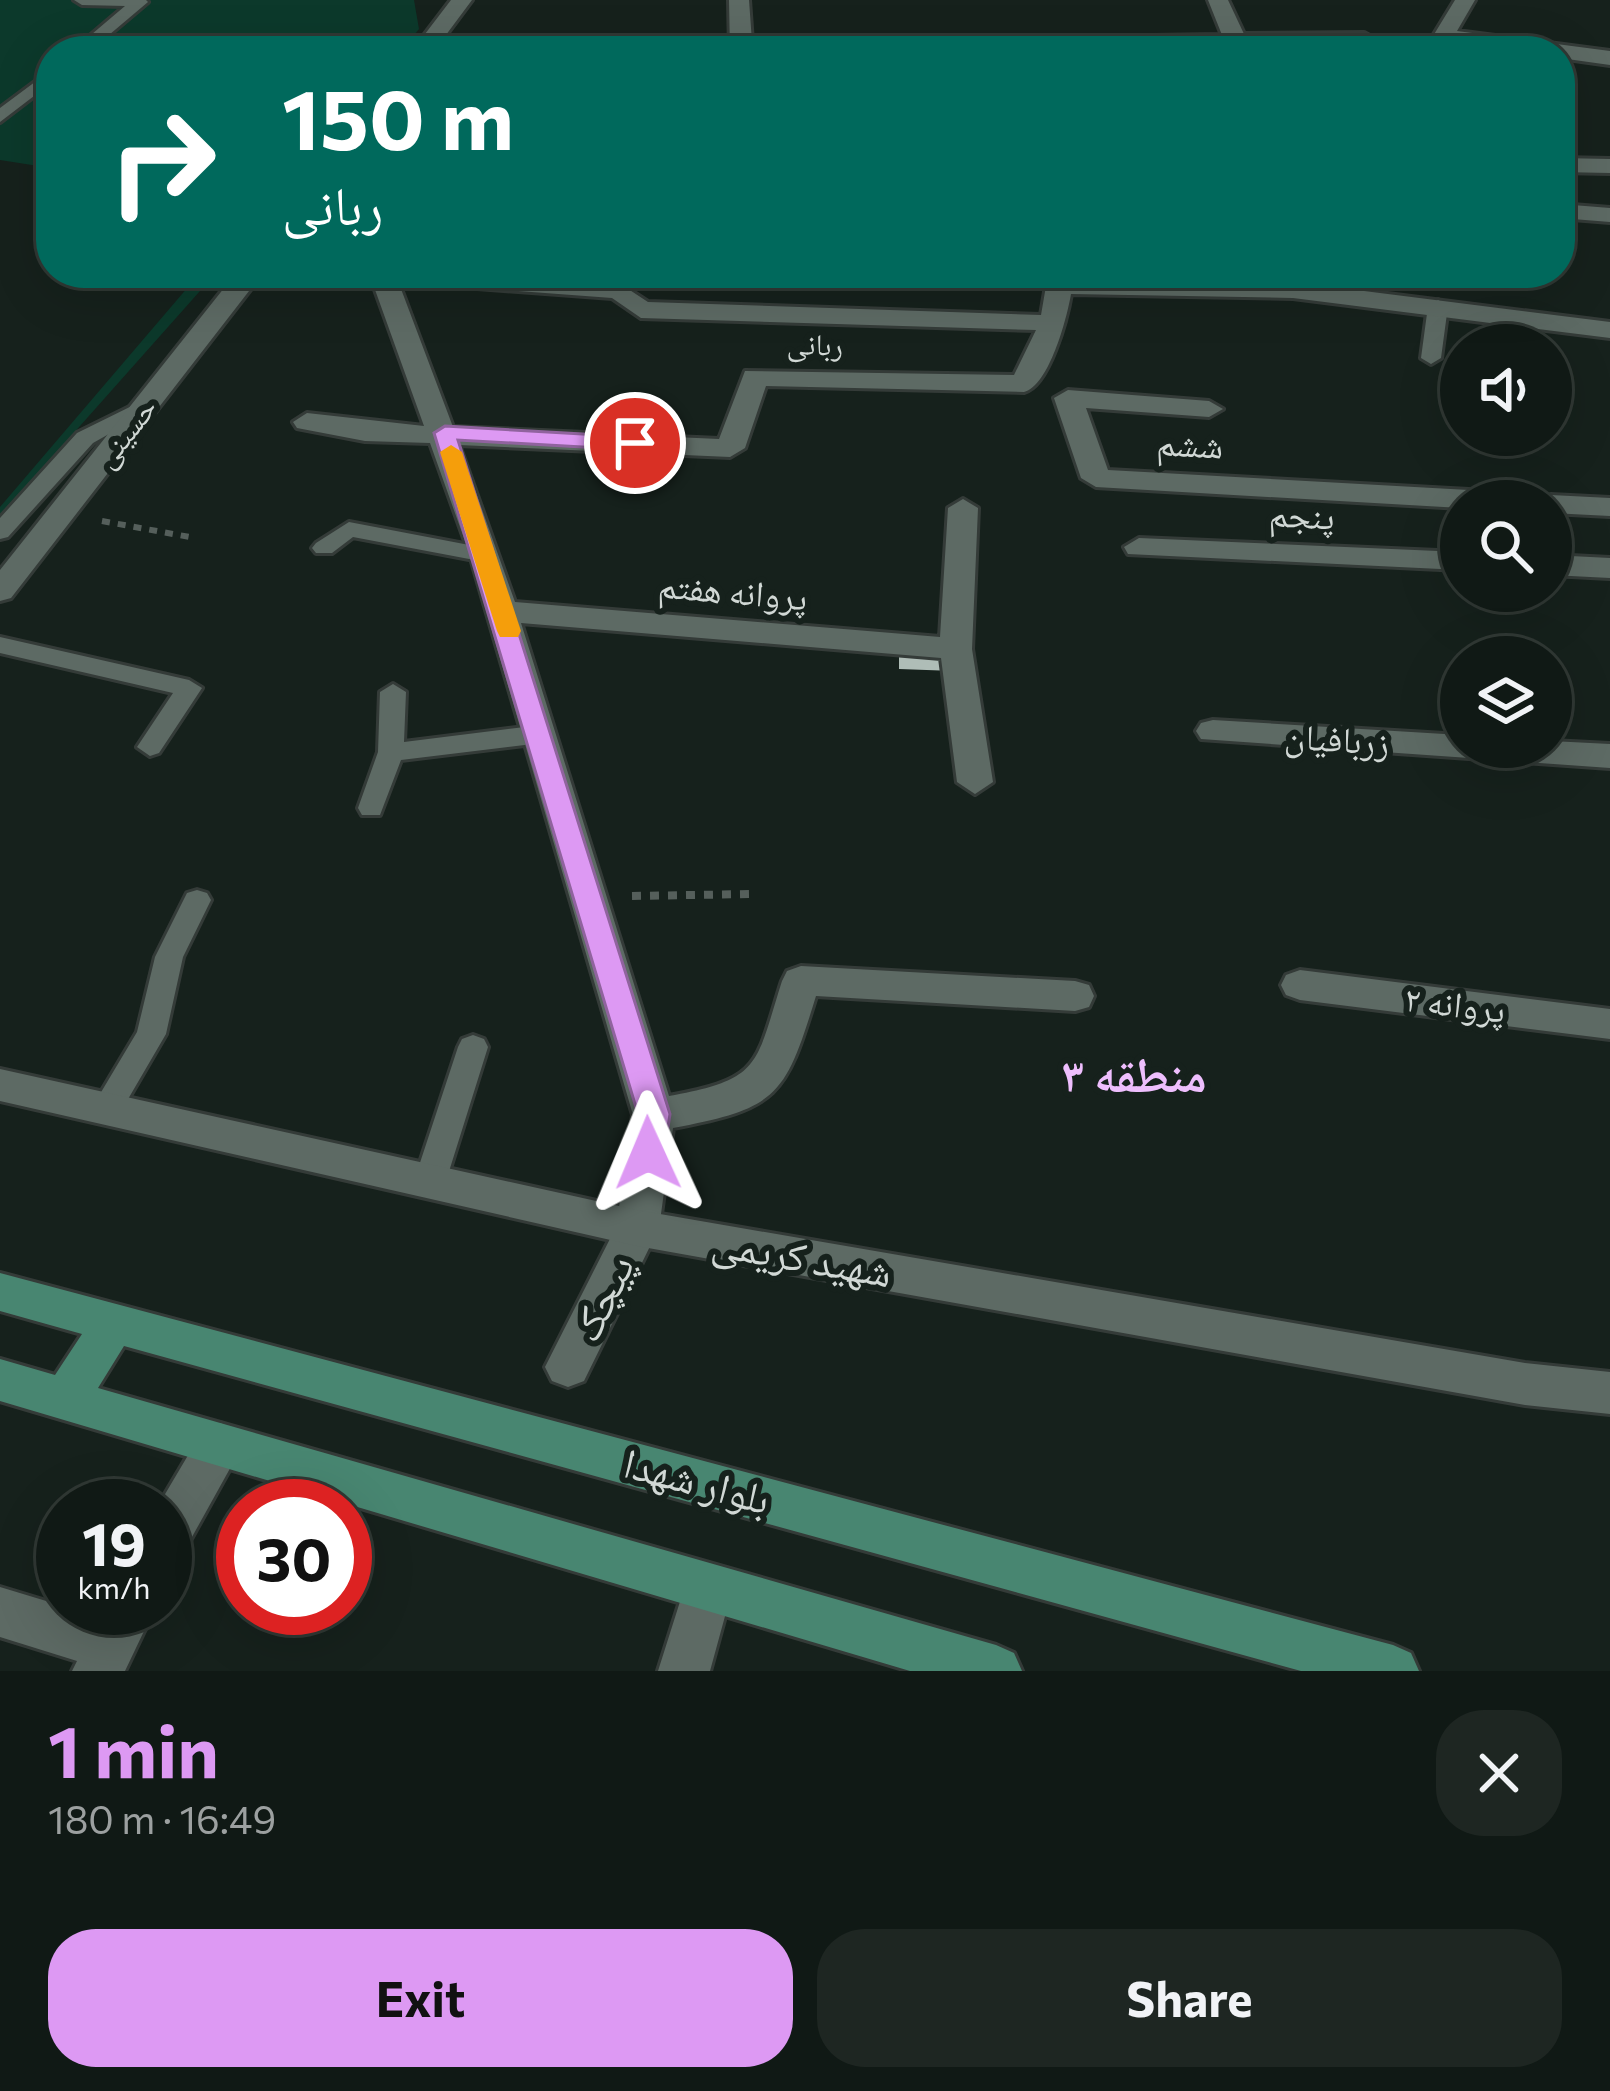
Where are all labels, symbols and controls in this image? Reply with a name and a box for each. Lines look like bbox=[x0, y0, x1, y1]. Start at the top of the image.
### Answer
text: 150 m bbox=[282, 65, 514, 167]
icon: right bbox=[84, 84, 240, 240]
text: ربانی bbox=[282, 170, 383, 236]
street label: ربانی bbox=[786, 323, 844, 364]
map controls bbox=[1440, 324, 1572, 768]
button: sound bbox=[1440, 324, 1572, 456]
street label: حسینی bbox=[85, 389, 165, 475]
pin bbox=[584, 392, 686, 494]
icon: arrive bbox=[602, 410, 668, 476]
street label: ششم bbox=[1156, 418, 1224, 470]
button: search bbox=[1440, 480, 1572, 612]
street label: پنجم bbox=[1268, 489, 1336, 541]
street label: پروانه هفتم bbox=[656, 561, 810, 621]
button: layers bbox=[1440, 636, 1572, 768]
street label: زربافیان bbox=[1283, 711, 1391, 765]
street label: پروانه ۲ bbox=[1402, 974, 1508, 1032]
district label: منطقه ۳ bbox=[1061, 1043, 1207, 1102]
position arrow bbox=[585, 1090, 711, 1216]
street label: شهید کریمی bbox=[708, 1214, 896, 1298]
street label: پیچک bbox=[557, 1245, 645, 1350]
street label: بلوار شهدا bbox=[619, 1435, 776, 1524]
speed limit sign: 30 bbox=[216, 1479, 372, 1635]
text: 19 bbox=[82, 1505, 146, 1578]
text: km/h bbox=[78, 1568, 150, 1605]
text: 1 min bbox=[48, 1705, 219, 1793]
button: close bbox=[1436, 1710, 1562, 1836]
text: 180 m · 16:49 bbox=[48, 1794, 276, 1842]
button: Exit bbox=[48, 1929, 793, 2067]
button: Share bbox=[817, 1929, 1562, 2067]

